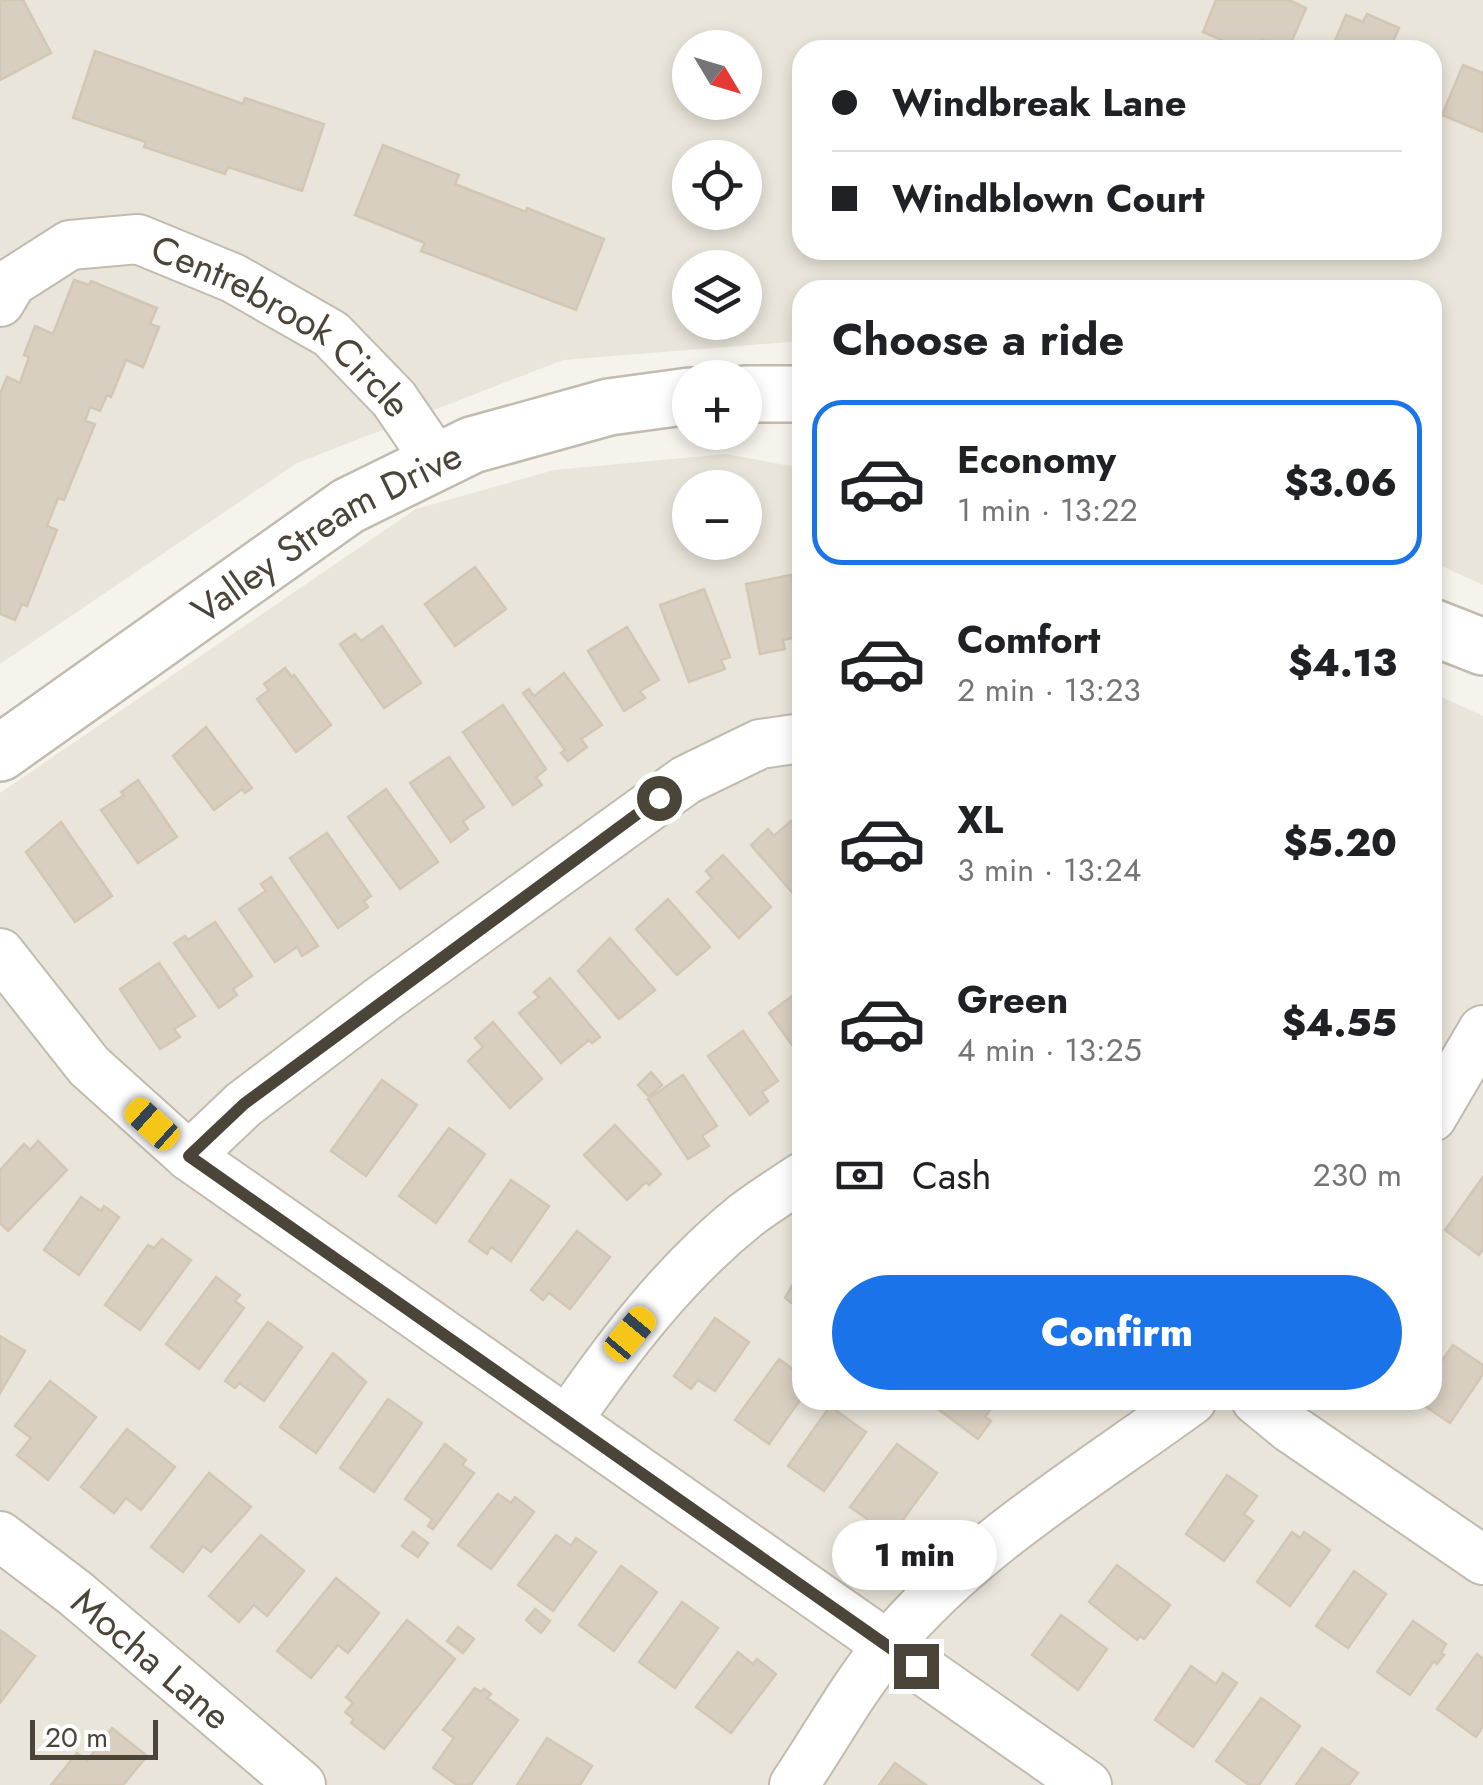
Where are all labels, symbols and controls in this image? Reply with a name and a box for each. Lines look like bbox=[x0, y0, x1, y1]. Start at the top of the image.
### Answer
north arrow bbox=[672, 30, 762, 120]
map controls bbox=[672, 30, 762, 560]
text: Windbreak Lane bbox=[892, 75, 1187, 130]
button: locate bbox=[672, 140, 762, 230]
text: Windblown Court bbox=[892, 171, 1205, 226]
street label: Centrebrook Circle bbox=[143, 220, 426, 428]
button: layers bbox=[672, 250, 762, 340]
text: Choose a ride bbox=[832, 307, 1124, 372]
button: + bbox=[672, 360, 762, 450]
street label: Valley Stream Drive bbox=[180, 427, 471, 637]
text: Economy bbox=[957, 432, 1116, 487]
icon: car bbox=[837, 438, 927, 528]
text: $3.06 bbox=[1284, 455, 1397, 510]
button: − bbox=[672, 470, 762, 560]
text: 1 min · 13:22 bbox=[957, 487, 1138, 533]
text: Comfort bbox=[957, 612, 1100, 667]
icon: car bbox=[837, 618, 927, 708]
text: $4.13 bbox=[1288, 635, 1397, 690]
text: 2 min · 13:23 bbox=[957, 667, 1141, 713]
route start bbox=[637, 776, 682, 821]
text: XL bbox=[957, 792, 1003, 847]
icon: car bbox=[837, 798, 927, 888]
text: $5.20 bbox=[1283, 815, 1397, 870]
text: 3 min · 13:24 bbox=[957, 847, 1141, 893]
text: Green bbox=[957, 972, 1068, 1027]
icon: car bbox=[837, 978, 927, 1068]
text: $4.55 bbox=[1282, 995, 1397, 1050]
text: 4 min · 13:25 bbox=[957, 1027, 1142, 1073]
car bbox=[120, 1093, 184, 1155]
icon: cash bbox=[832, 1148, 887, 1203]
text: Cash bbox=[912, 1148, 992, 1203]
text: 230 m bbox=[1313, 1152, 1402, 1198]
button: Confirm bbox=[832, 1275, 1402, 1390]
car bbox=[599, 1301, 661, 1367]
callout: 1 min bbox=[834, 1521, 998, 1591]
text: 1 min bbox=[874, 1532, 955, 1578]
street label: Mocha Lane bbox=[60, 1574, 244, 1742]
route end bbox=[894, 1644, 939, 1689]
scale bar bbox=[30, 1715, 158, 1760]
text: 20 m bbox=[45, 1717, 108, 1758]

